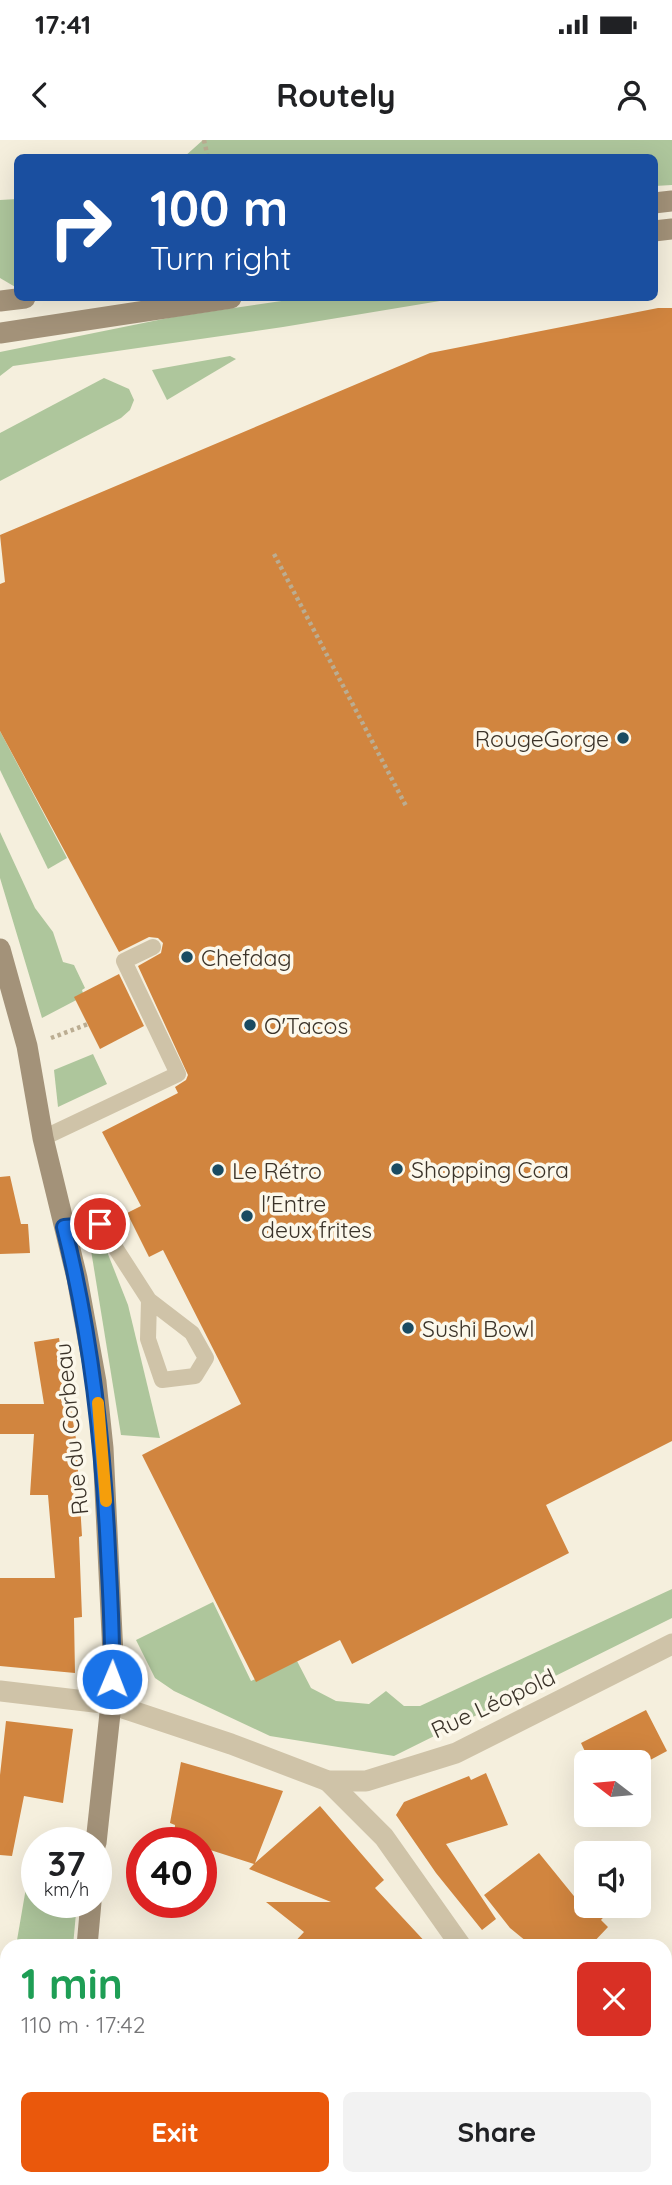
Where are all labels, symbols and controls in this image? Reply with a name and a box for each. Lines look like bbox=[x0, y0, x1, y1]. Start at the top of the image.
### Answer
text: 17:41 bbox=[35, 8, 91, 41]
text: Routely bbox=[276, 75, 396, 115]
icon: back bbox=[21, 76, 59, 114]
icon: person bbox=[613, 76, 651, 114]
text: 100 m bbox=[150, 177, 288, 238]
icon: right bbox=[35, 182, 126, 273]
text: Turn right bbox=[150, 238, 291, 278]
place label: RougeGorge bbox=[475, 724, 609, 753]
marker: RougeGorge bbox=[615, 730, 631, 746]
place label: Chefdag bbox=[201, 943, 292, 972]
marker: Chefdag bbox=[179, 949, 195, 965]
place label: O'Tacos bbox=[264, 1011, 348, 1040]
marker: O'Tacos bbox=[242, 1017, 258, 1033]
place label: Shopping Cora bbox=[411, 1155, 569, 1184]
place label: Le Rétro bbox=[232, 1156, 322, 1185]
marker: Shopping Cora bbox=[389, 1161, 405, 1177]
marker: Le Rétro bbox=[210, 1162, 226, 1178]
place label: l'Entre deux frites bbox=[261, 1189, 372, 1244]
pin bbox=[70, 1194, 130, 1254]
icon: arrive bbox=[81, 1205, 119, 1243]
marker: l'Entre deux frites bbox=[239, 1208, 255, 1224]
place label: Sushi Bowl bbox=[422, 1314, 535, 1343]
marker: Sushi Bowl bbox=[400, 1320, 416, 1336]
street label: Rue du Corbeau bbox=[48, 1342, 94, 1516]
position arrow bbox=[75, 1642, 149, 1716]
street label: Rue Léopold bbox=[426, 1662, 560, 1744]
north arrow bbox=[574, 1750, 651, 1827]
map controls bbox=[574, 1750, 651, 1918]
speed limit sign: 40 bbox=[126, 1827, 217, 1918]
text: 37 bbox=[47, 1841, 86, 1885]
button: sound bbox=[574, 1841, 651, 1918]
text: km/h bbox=[44, 1878, 89, 1901]
text: 1 min bbox=[21, 1957, 123, 2010]
button: close bbox=[577, 1962, 651, 2036]
text: 110 m · 17:42 bbox=[21, 2010, 145, 2039]
button: Exit bbox=[21, 2092, 329, 2172]
button: Share bbox=[343, 2092, 651, 2172]

